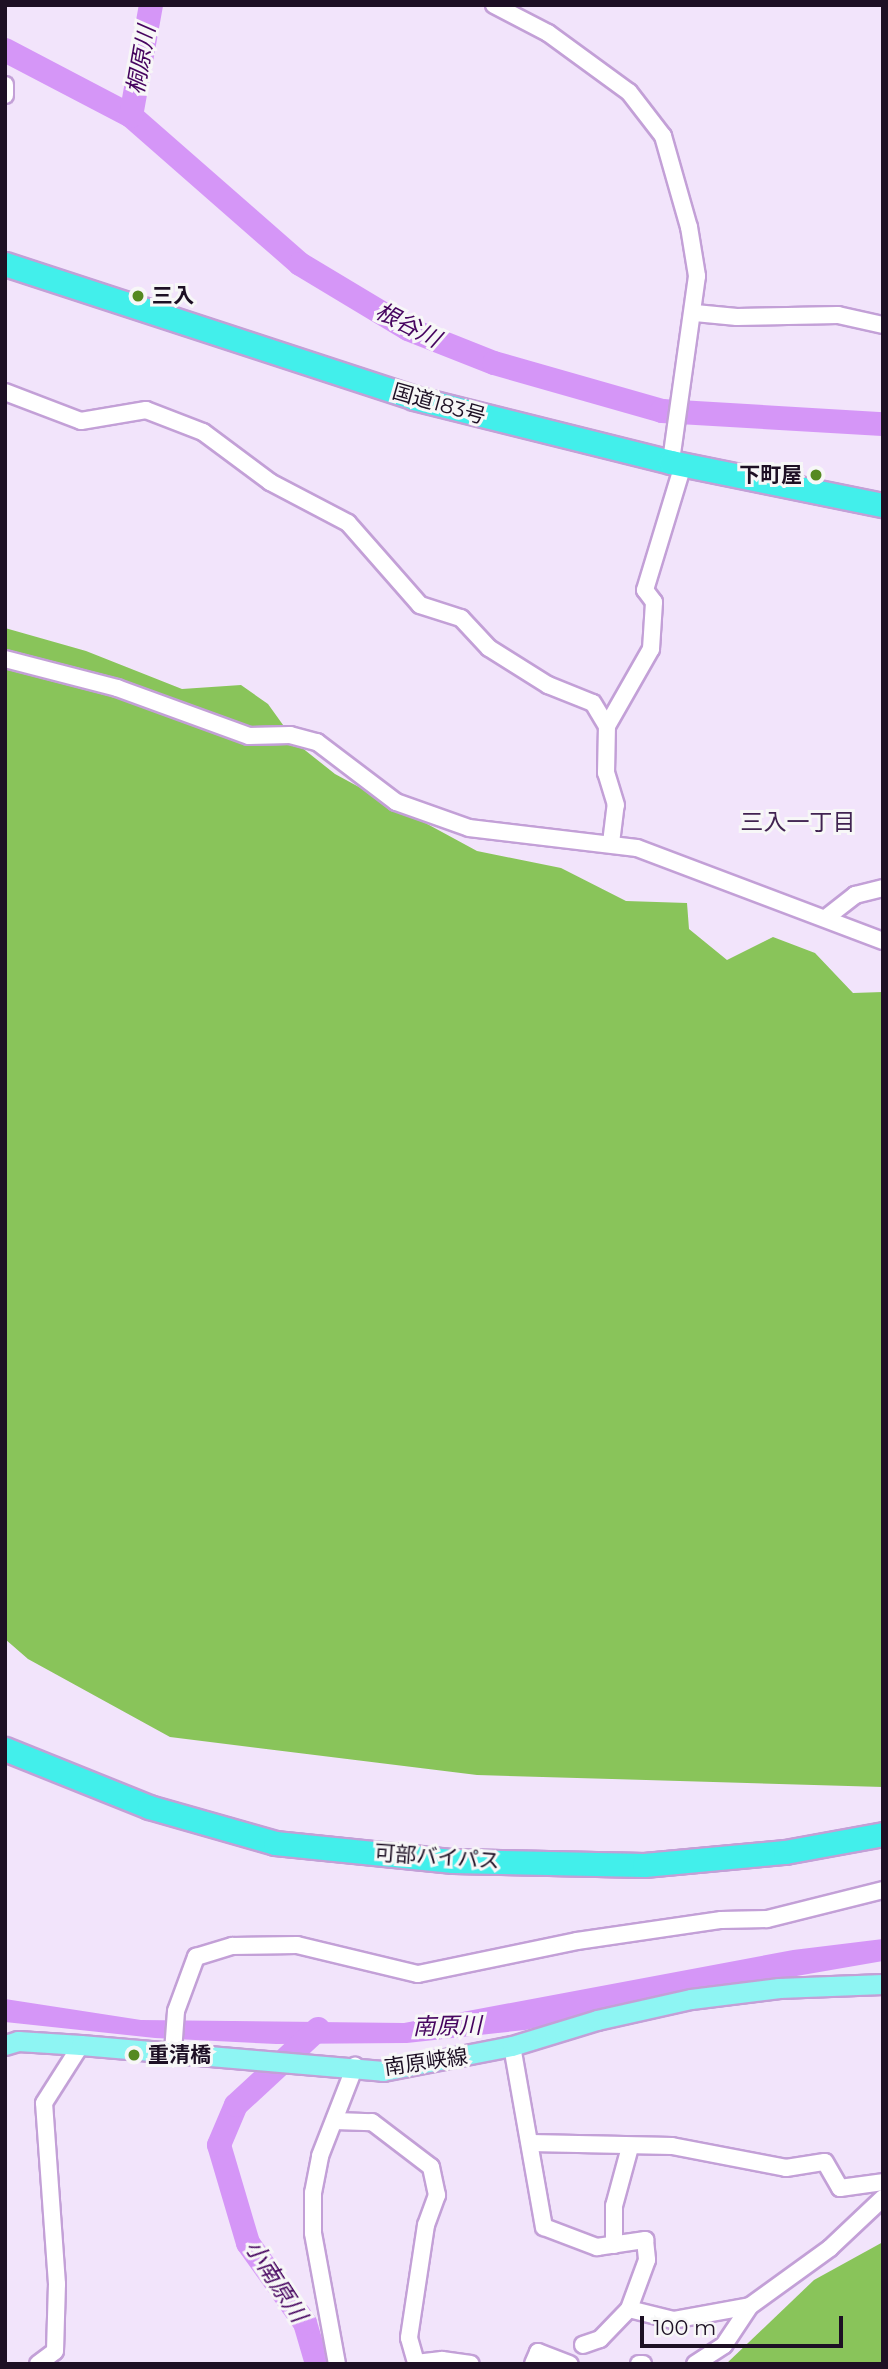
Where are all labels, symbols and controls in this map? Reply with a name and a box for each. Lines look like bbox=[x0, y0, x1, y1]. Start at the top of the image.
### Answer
water label: 桐原川 bbox=[121, 24, 161, 96]
place label: 三入 bbox=[152, 283, 194, 309]
marker: 三入 bbox=[130, 288, 146, 304]
water label: 根谷川 bbox=[371, 297, 445, 353]
street label: 国道183号 bbox=[389, 379, 489, 429]
place label: 下町屋 bbox=[739, 462, 802, 488]
marker: 下町屋 bbox=[808, 467, 824, 483]
district label: 三入一丁目 bbox=[741, 808, 855, 836]
street label: 可部バイパス bbox=[373, 1840, 501, 1874]
water label: 南原川 bbox=[412, 2012, 482, 2040]
place label: 重清橋 bbox=[148, 2042, 211, 2068]
street label: 南原峡線 bbox=[383, 2044, 469, 2080]
marker: 重清橋 bbox=[126, 2047, 142, 2063]
water label: 小南原川 bbox=[239, 2235, 313, 2327]
scale bar bbox=[643, 2302, 846, 2346]
text: 100 m bbox=[653, 2315, 716, 2340]

